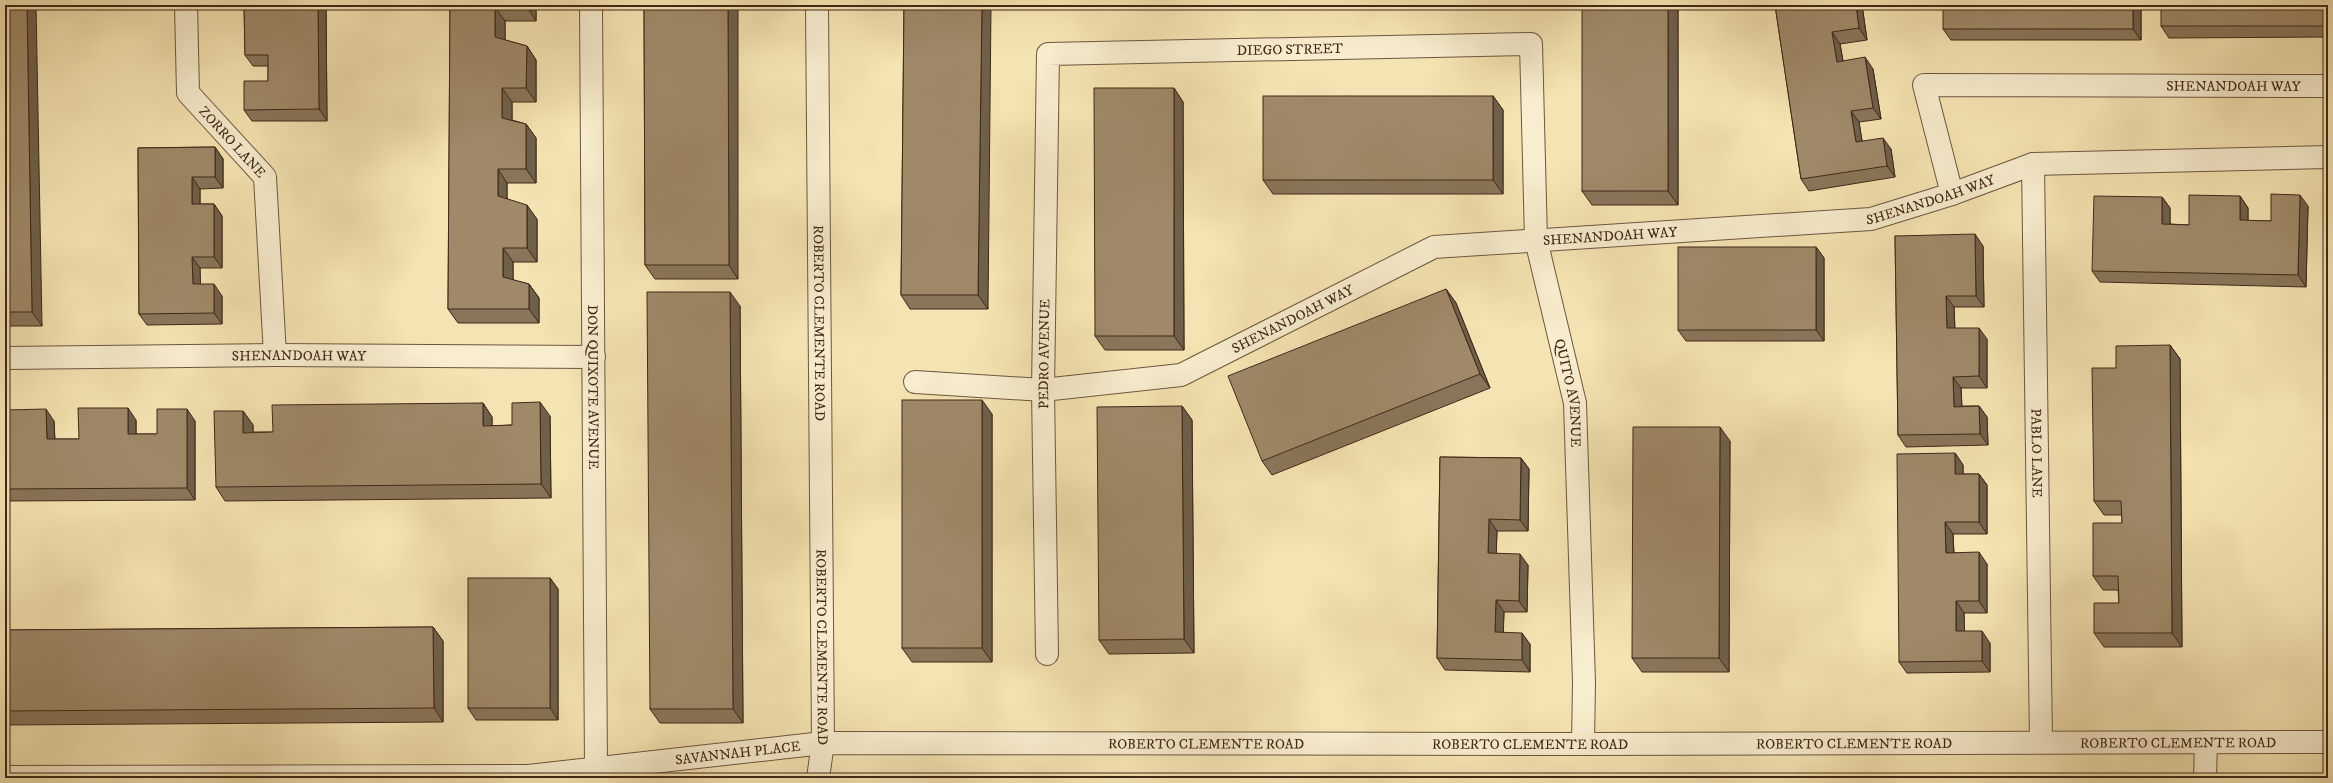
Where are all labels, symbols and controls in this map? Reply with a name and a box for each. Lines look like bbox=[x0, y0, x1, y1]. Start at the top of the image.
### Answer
street label: DIEGO STREET bbox=[1237, 40, 1344, 60]
street label: SHENANDOAH WAY bbox=[2166, 78, 2301, 96]
street label: ZORRO LANE bbox=[194, 103, 269, 182]
street label: SHENANDOAH WAY bbox=[1866, 171, 1998, 229]
street label: SHENANDOAH WAY bbox=[1542, 223, 1678, 250]
street label: ROBERTO CLEMENTE ROAD bbox=[809, 225, 828, 421]
street label: SHENANDOAH WAY bbox=[1229, 281, 1357, 358]
street label: PEDRO AVENUE bbox=[1035, 299, 1054, 409]
street label: DON QUIXOTE AVENUE bbox=[583, 305, 602, 469]
street label: QUITO AVENUE bbox=[1550, 337, 1584, 448]
street label: SHENANDOAH WAY bbox=[232, 347, 366, 366]
street label: PABLO LANE bbox=[2026, 408, 2046, 498]
street label: ROBERTO CLEMENTE ROAD bbox=[811, 549, 831, 745]
street label: ROBERTO CLEMENTE ROAD bbox=[2080, 734, 2276, 753]
street label: ROBERTO CLEMENTE ROAD bbox=[1108, 735, 1304, 754]
street label: ROBERTO CLEMENTE ROAD bbox=[1756, 735, 1952, 754]
street label: ROBERTO CLEMENTE ROAD bbox=[1432, 736, 1628, 754]
street label: SAVANNAH PLACE bbox=[674, 738, 801, 769]

